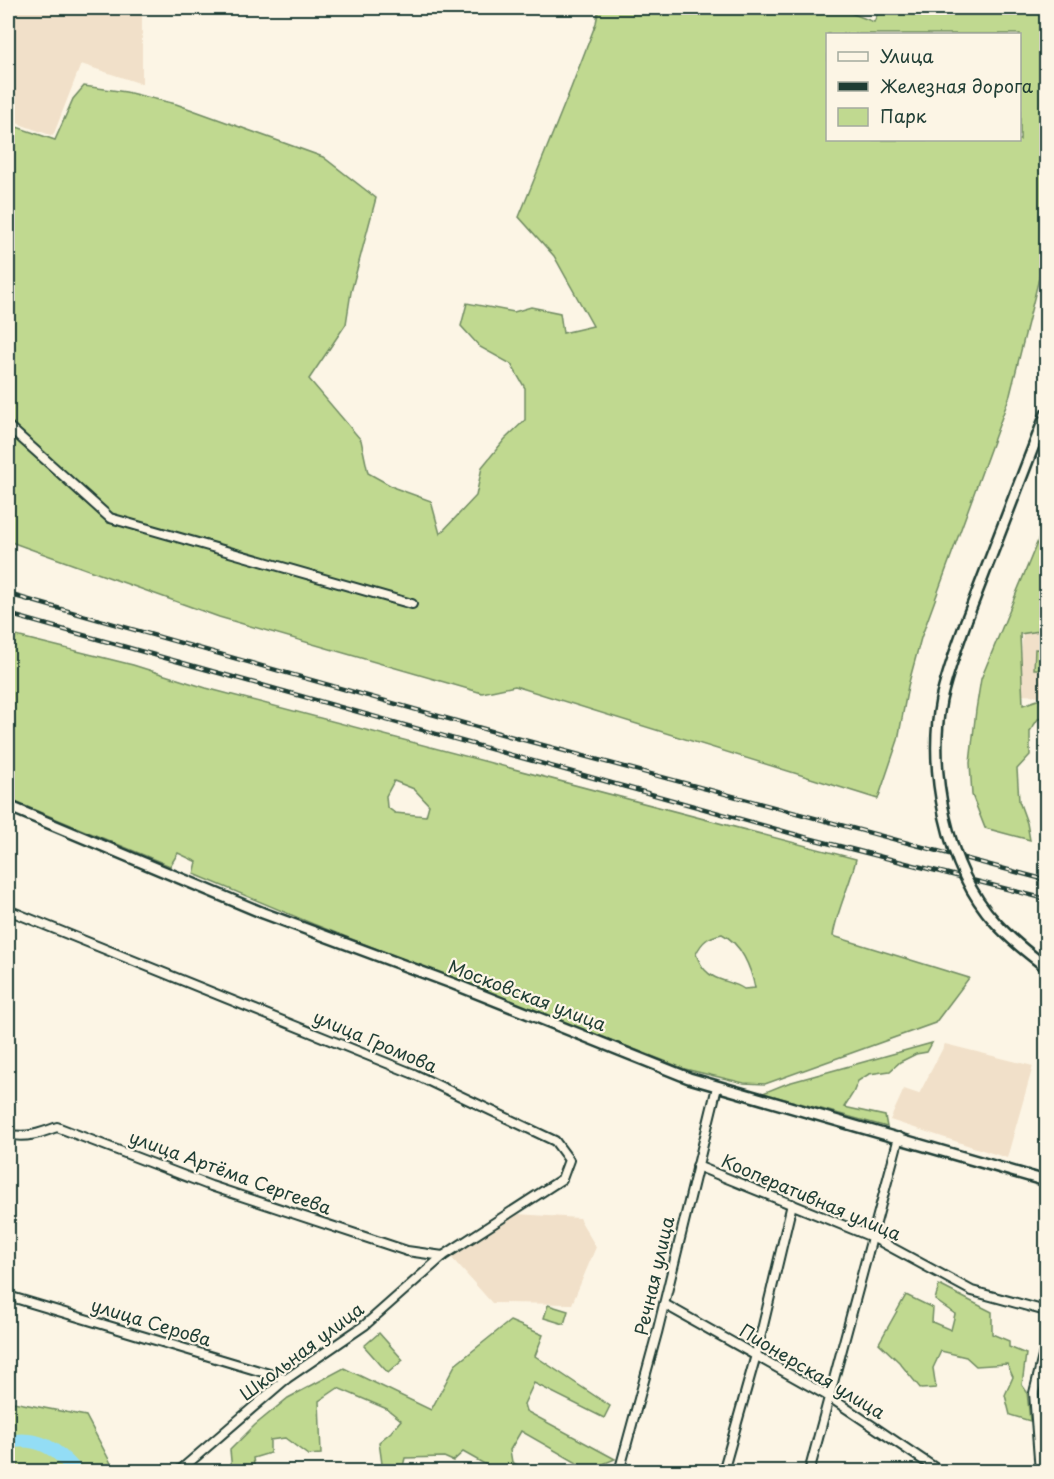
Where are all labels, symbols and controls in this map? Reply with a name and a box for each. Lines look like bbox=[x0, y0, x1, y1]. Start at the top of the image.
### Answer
legend bbox=[826, 33, 1021, 141]
text: Улица bbox=[880, 42, 934, 69]
text: Железная дорога bbox=[880, 72, 1034, 99]
text: Парк bbox=[880, 102, 927, 129]
street label: Московская улица bbox=[445, 952, 611, 1037]
street label: улица Громова bbox=[309, 1002, 443, 1079]
street label: улица Артёма Сергеева bbox=[126, 1122, 336, 1221]
street label: Кооперативная улица bbox=[717, 1146, 906, 1247]
street label: Речная улица bbox=[627, 1213, 680, 1338]
street label: улица Серова bbox=[88, 1290, 216, 1353]
street label: Школьная улица bbox=[233, 1295, 369, 1407]
street label: Пионерская улица bbox=[735, 1316, 891, 1425]

